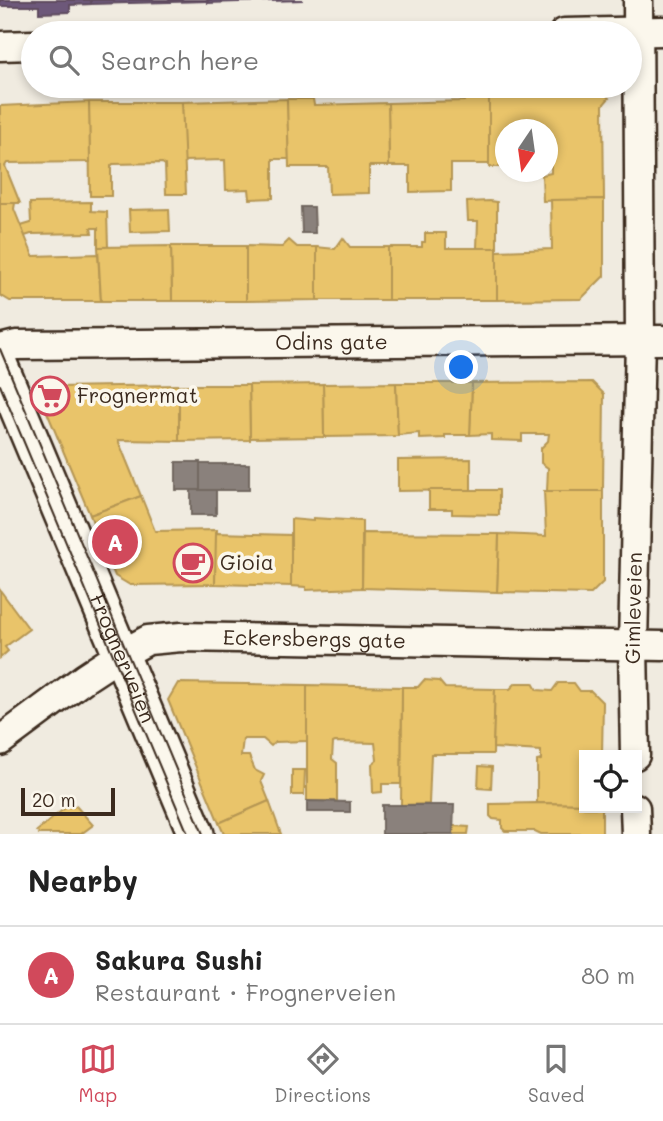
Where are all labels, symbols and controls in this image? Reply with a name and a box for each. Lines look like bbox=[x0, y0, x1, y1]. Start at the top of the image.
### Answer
search box bbox=[21, 21, 642, 98]
icon: search bbox=[45, 41, 83, 79]
text: Search here bbox=[101, 43, 259, 77]
north arrow bbox=[495, 119, 558, 182]
street label: Odins gate bbox=[275, 327, 388, 355]
your location bbox=[444, 350, 478, 384]
supermarket icon: Frognermat bbox=[29, 375, 71, 417]
place label: Frognermat bbox=[77, 381, 198, 408]
pin: A bbox=[92, 516, 138, 568]
cafe icon: Gioia bbox=[172, 542, 214, 584]
place label: Gioia bbox=[220, 548, 274, 575]
street label: Gimleveien bbox=[618, 552, 647, 664]
street label: Frognerveien bbox=[85, 589, 163, 726]
street label: Eckersbergs gate bbox=[223, 623, 406, 653]
map controls bbox=[579, 750, 642, 813]
button: locate bbox=[579, 750, 642, 813]
scale bar bbox=[21, 785, 116, 817]
text: 20 m bbox=[32, 787, 76, 812]
text: Nearby bbox=[28, 860, 138, 900]
text: Sakura Sushi bbox=[95, 943, 263, 977]
text: A bbox=[43, 960, 59, 990]
text: 80 m bbox=[581, 960, 635, 990]
text: Restaurant · Frognerveien bbox=[95, 977, 396, 1007]
tab: Map bbox=[79, 1040, 117, 1107]
tab: Directions bbox=[274, 1040, 371, 1107]
tab: Saved bbox=[528, 1040, 584, 1107]

